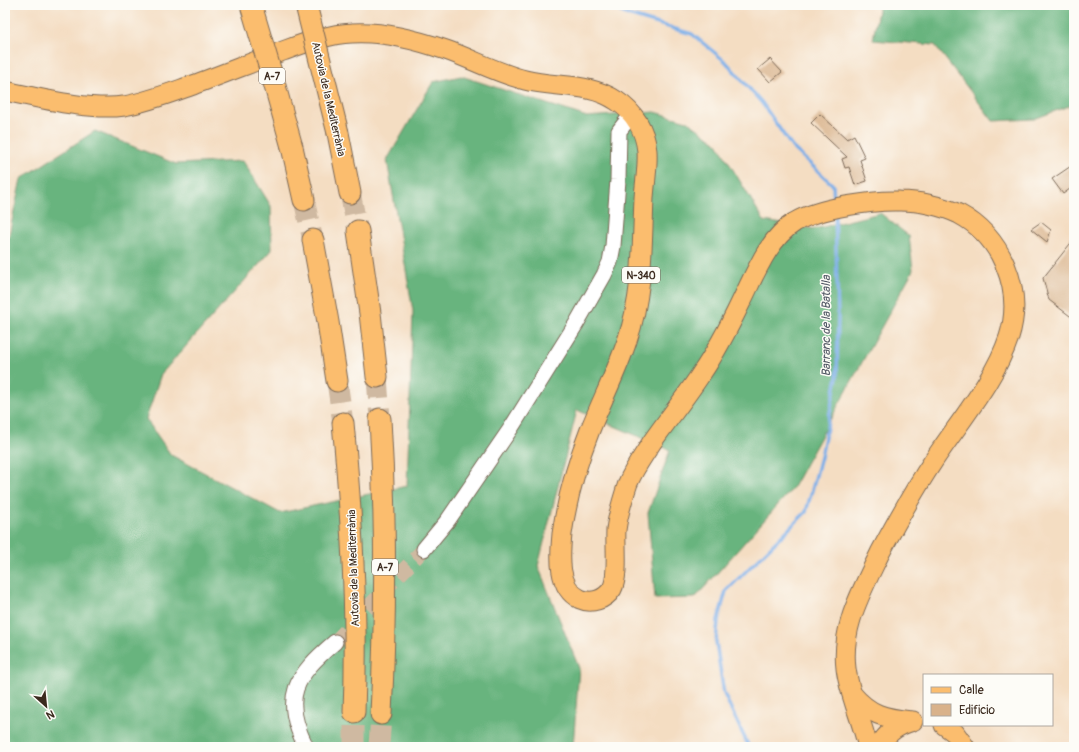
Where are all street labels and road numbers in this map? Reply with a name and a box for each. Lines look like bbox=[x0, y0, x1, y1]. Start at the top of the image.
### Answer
street label: Autovia de la Mediterrània bbox=[309, 41, 348, 158]
road number: A-7 bbox=[259, 68, 285, 84]
road number: N-340 bbox=[622, 267, 660, 283]
street label: Autovia de la Mediterrània bbox=[345, 509, 362, 627]
road number: A-7 bbox=[372, 559, 398, 575]

